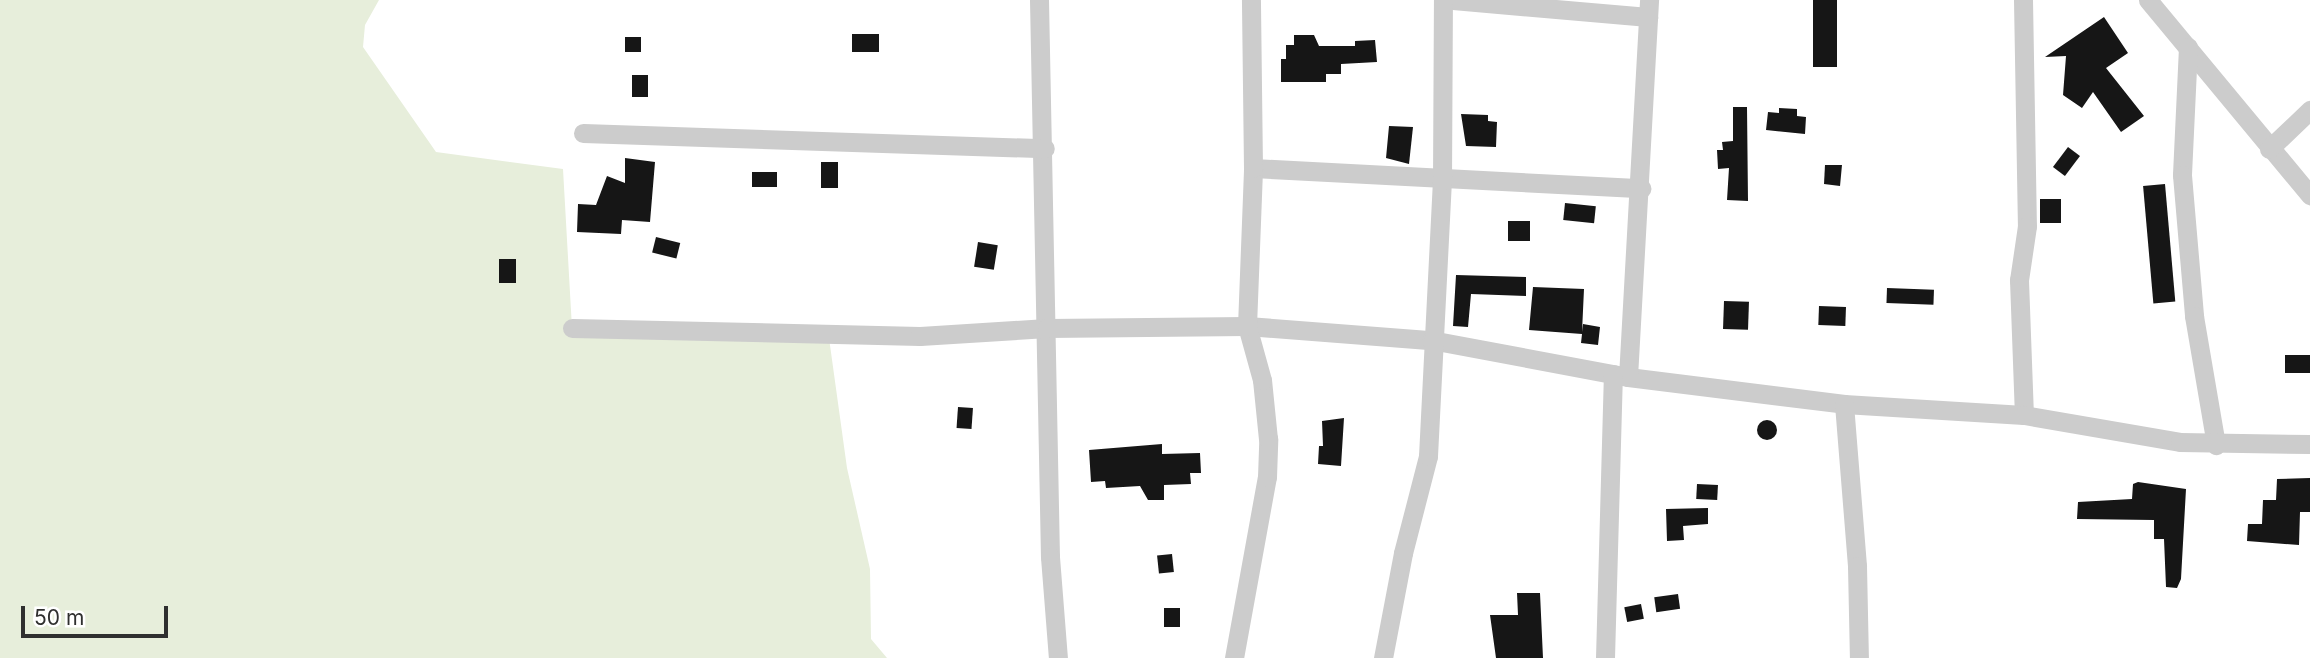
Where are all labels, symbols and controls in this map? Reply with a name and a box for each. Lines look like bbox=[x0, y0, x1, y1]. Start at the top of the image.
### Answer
scale bar bbox=[24, 592, 172, 636]
text: 50 m bbox=[34, 605, 84, 630]

